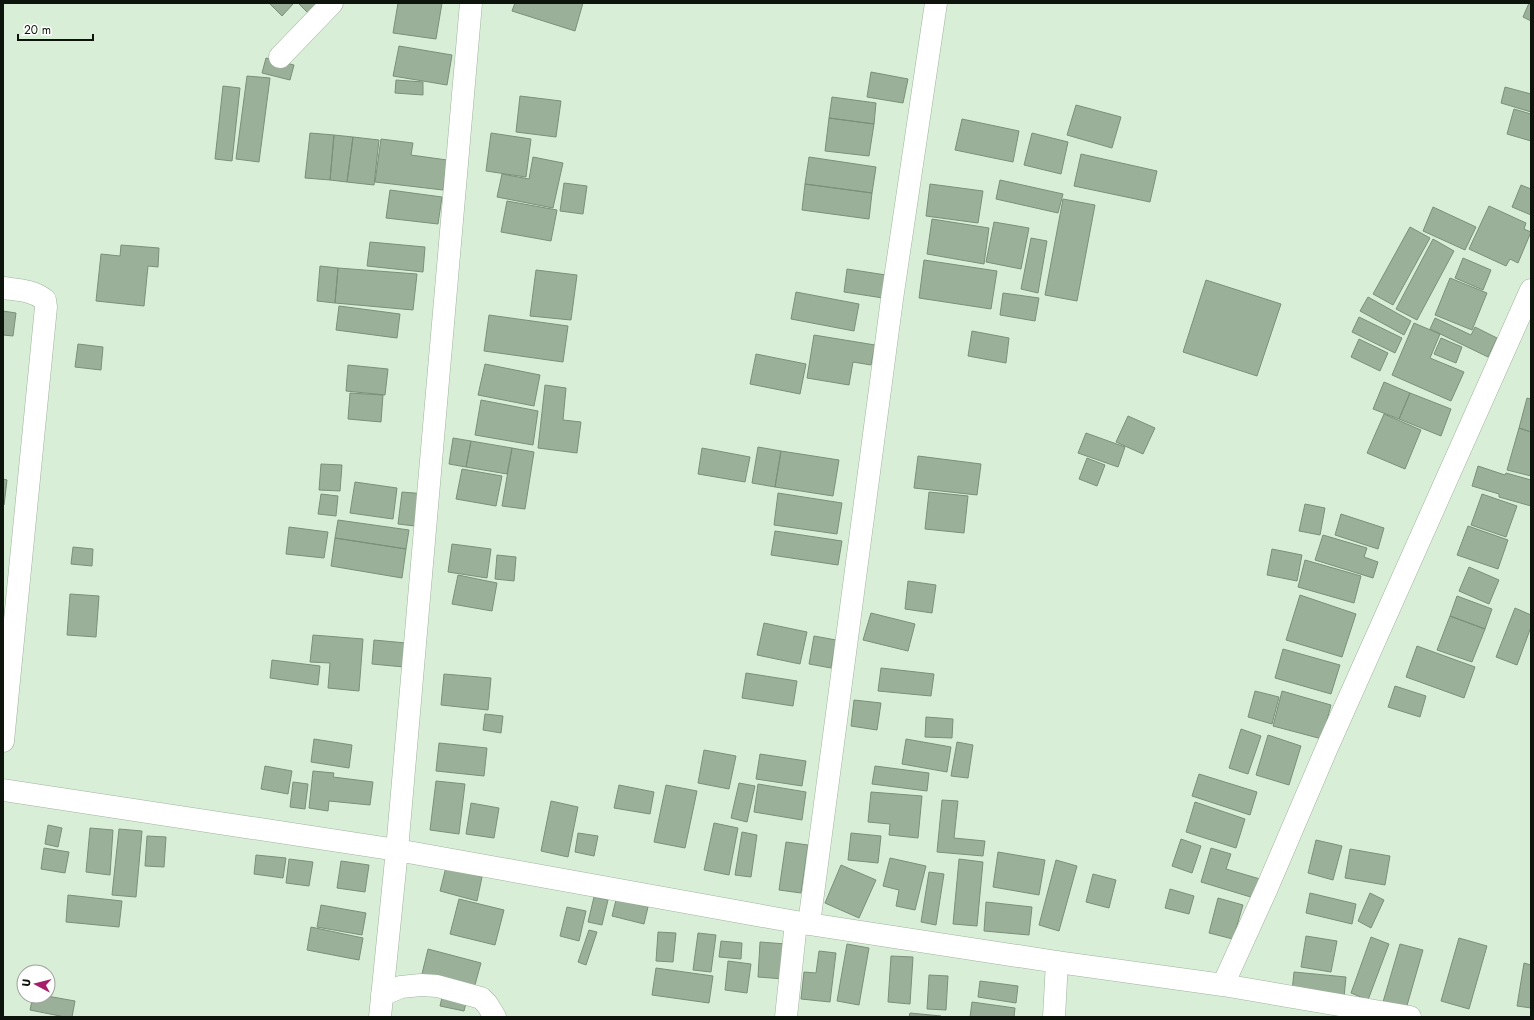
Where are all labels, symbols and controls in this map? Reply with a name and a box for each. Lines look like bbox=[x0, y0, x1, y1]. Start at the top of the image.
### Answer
scale bar bbox=[18, 16, 93, 42]
text: 20 m bbox=[24, 21, 51, 39]
north arrow bbox=[16, 964, 56, 1004]
text: U bbox=[18, 978, 34, 988]

